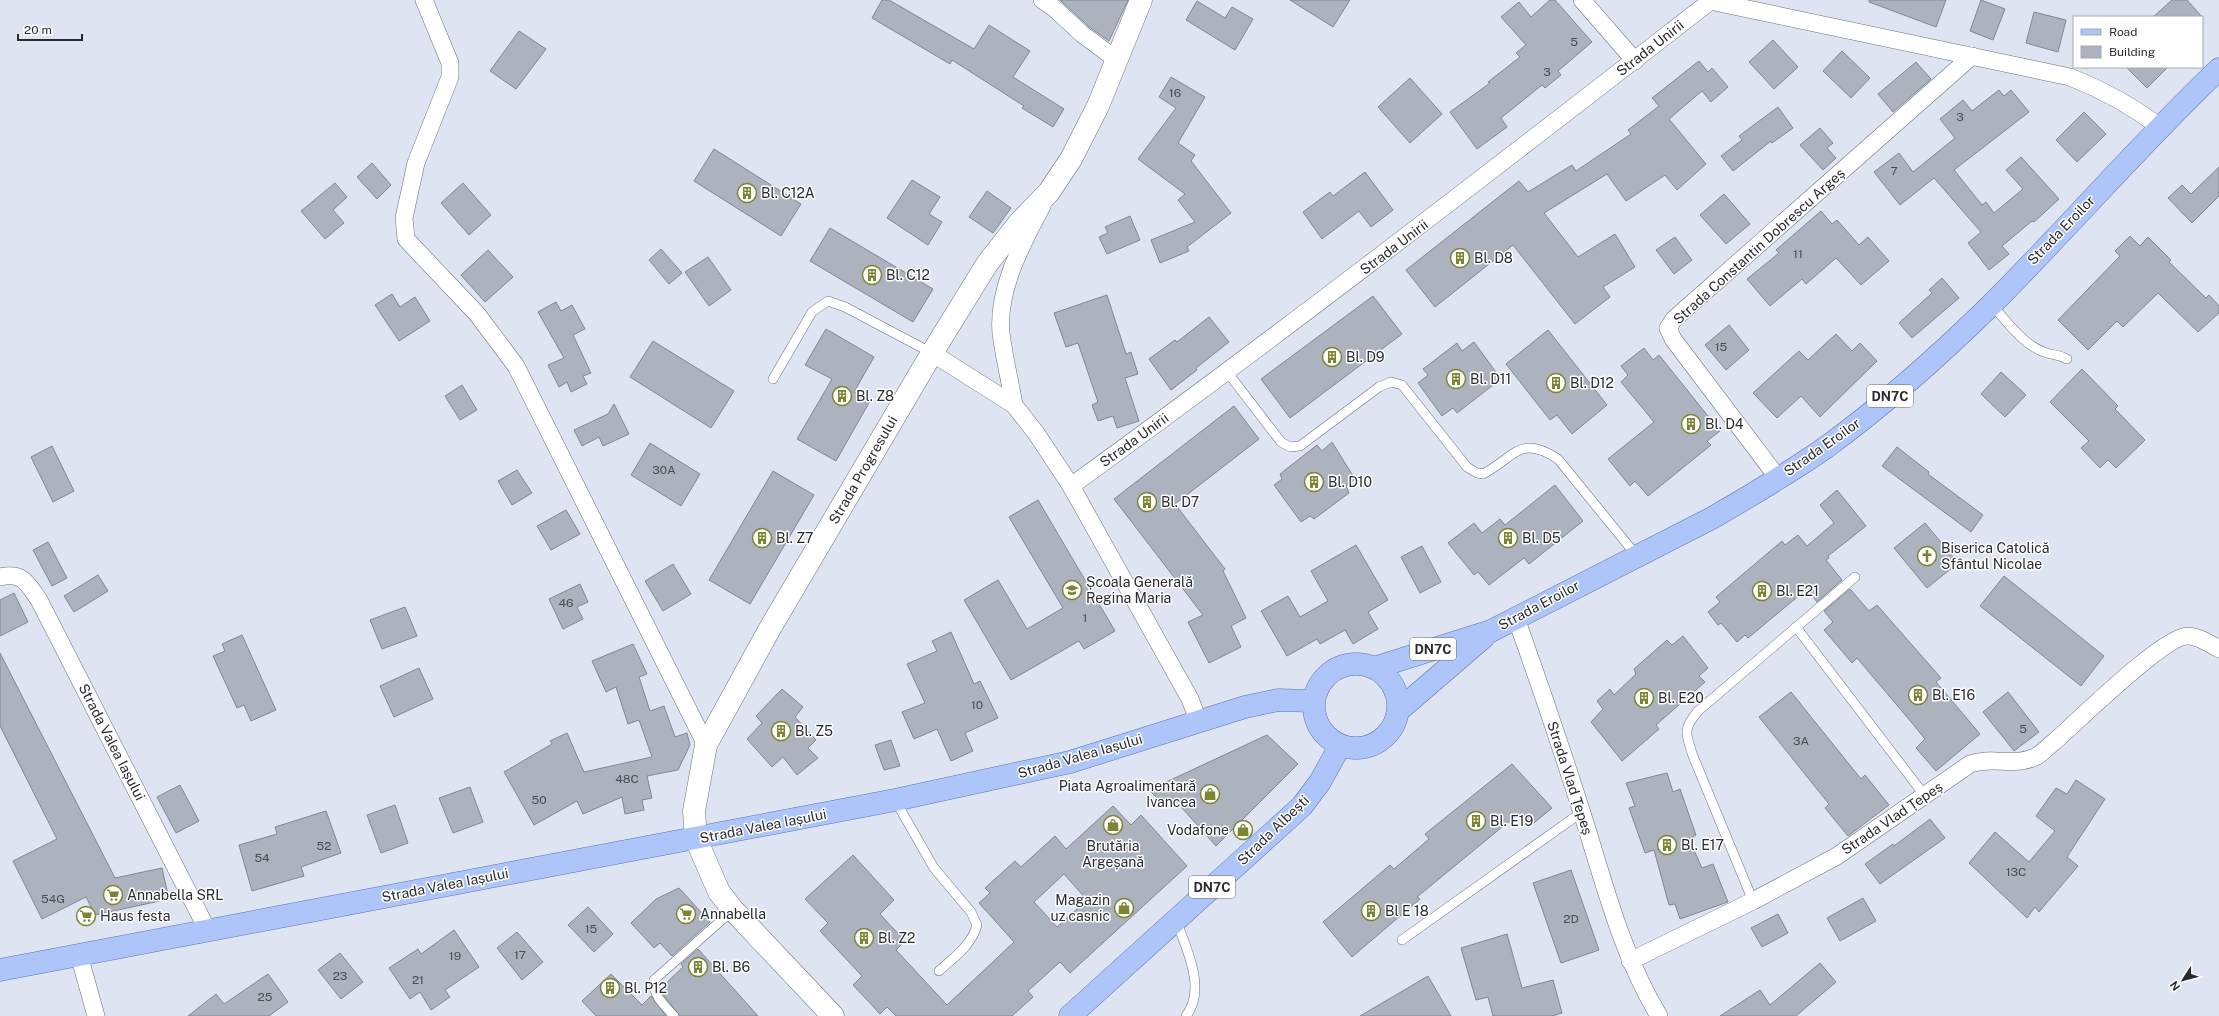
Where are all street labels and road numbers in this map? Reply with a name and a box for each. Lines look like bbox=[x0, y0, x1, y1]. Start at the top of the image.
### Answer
street label: Strada Unirii bbox=[1613, 17, 1687, 79]
street label: Strada Constantin Dobrescu Argeș bbox=[1670, 165, 1848, 327]
street label: Strada Eroilor bbox=[2024, 192, 2098, 268]
street label: Strada Unirii bbox=[1357, 216, 1431, 278]
road number: DN7C bbox=[1867, 385, 1913, 407]
street label: Strada Unirii bbox=[1097, 410, 1171, 470]
street label: Strada Progresului bbox=[826, 413, 900, 527]
street label: Strada Eroilor bbox=[1781, 415, 1863, 479]
street label: Strada Eroilor bbox=[1496, 577, 1582, 633]
road number: DN7C bbox=[1410, 638, 1456, 660]
street label: Strada Valea Iașului bbox=[76, 681, 148, 803]
street label: Strada Vlad Țepeș bbox=[1544, 719, 1596, 837]
street label: Strada Valea Iașului bbox=[1016, 731, 1144, 781]
street label: Strada Vlad Țepeș bbox=[1838, 778, 1946, 858]
street label: Strada Albești bbox=[1234, 792, 1312, 868]
street label: Strada Valea Iașului bbox=[698, 806, 828, 846]
street label: Strada Valea Iașului bbox=[380, 865, 510, 905]
road number: DN7C bbox=[1189, 876, 1235, 898]

